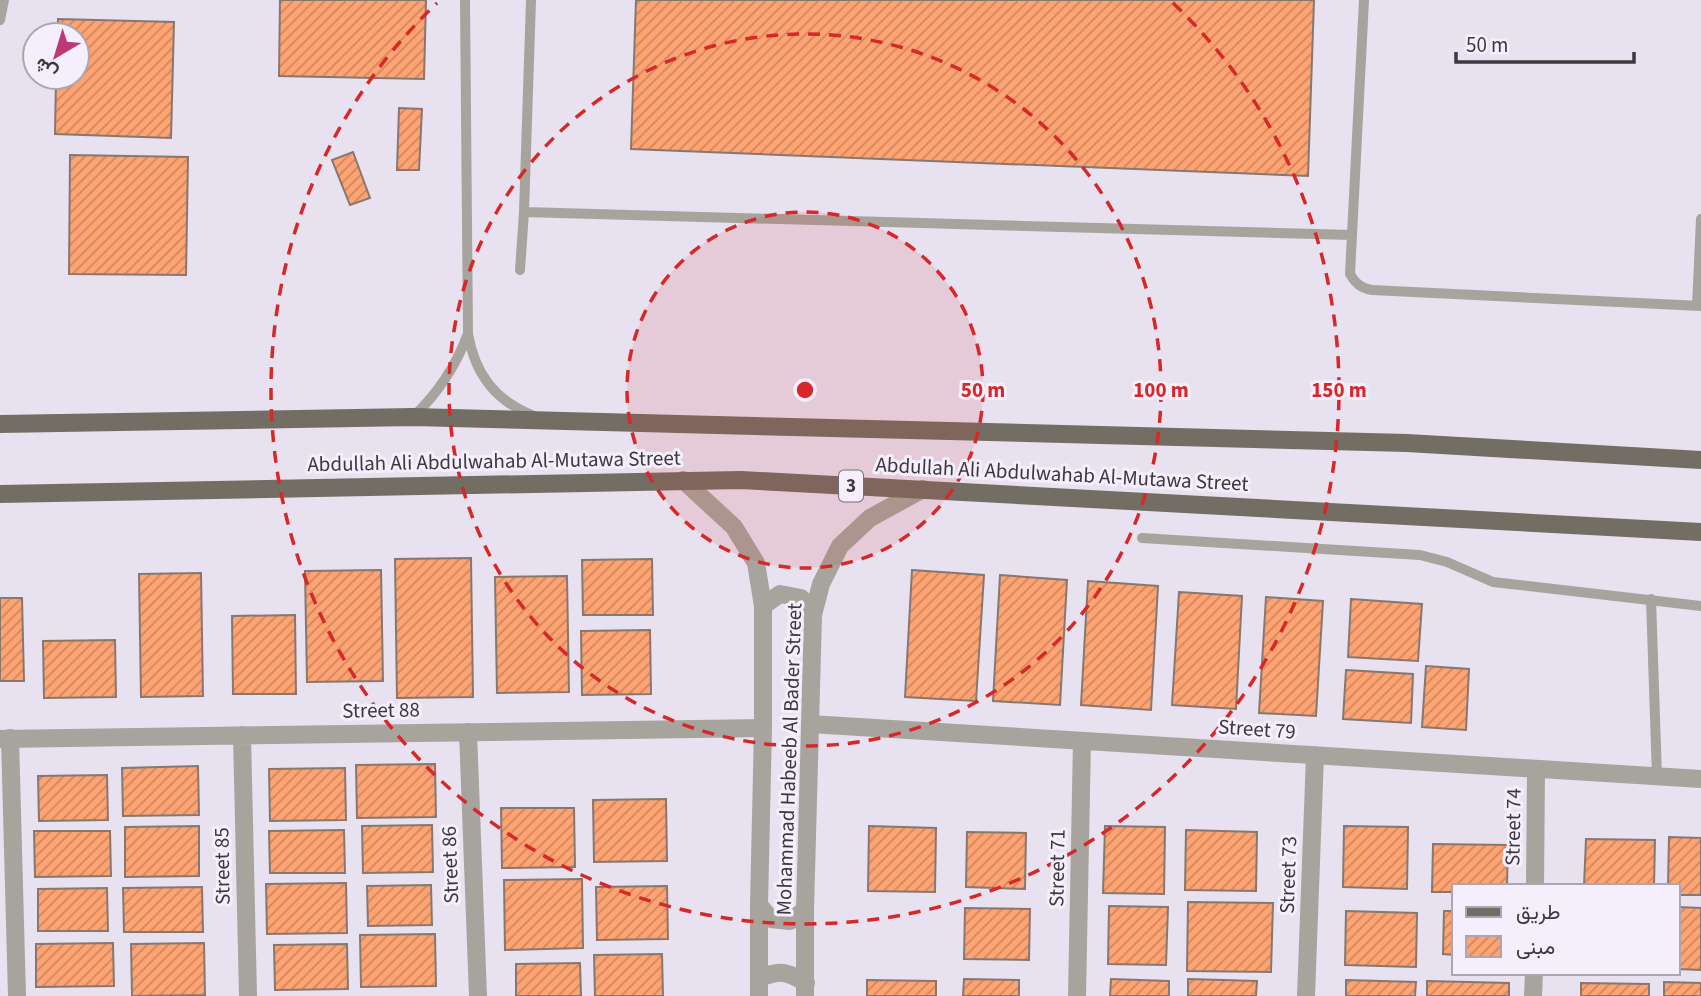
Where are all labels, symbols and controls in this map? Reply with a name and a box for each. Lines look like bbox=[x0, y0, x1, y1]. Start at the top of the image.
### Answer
north arrow bbox=[21, 21, 91, 91]
scale bar bbox=[1456, 21, 1634, 65]
text: 50 m bbox=[1466, 30, 1508, 60]
text: ش bbox=[29, 50, 64, 86]
text: 50 m bbox=[961, 375, 1005, 405]
text: 100 m bbox=[1133, 375, 1189, 405]
text: 150 m bbox=[1311, 375, 1367, 405]
centre of rings bbox=[793, 378, 817, 402]
street label: Abdullah Ali Abdulwahab Al-Mutawa Street bbox=[307, 443, 681, 479]
street label: Abdullah Ali Abdulwahab Al-Mutawa Street bbox=[875, 449, 1249, 499]
road number: 3 bbox=[839, 471, 863, 502]
street label: Mohammad Habeeb Al Bader Street bbox=[769, 602, 809, 916]
street label: Street 88 bbox=[342, 694, 420, 726]
street label: Street 79 bbox=[1217, 711, 1297, 747]
street label: Street 74 bbox=[1497, 788, 1529, 866]
street label: Street 86 bbox=[434, 826, 466, 904]
street label: Street 85 bbox=[206, 827, 238, 905]
street label: Street 71 bbox=[1041, 829, 1073, 907]
street label: Street 73 bbox=[1272, 836, 1304, 914]
legend bbox=[1452, 884, 1680, 975]
text: طريق bbox=[1516, 897, 1561, 927]
text: مبنى bbox=[1516, 932, 1555, 962]

